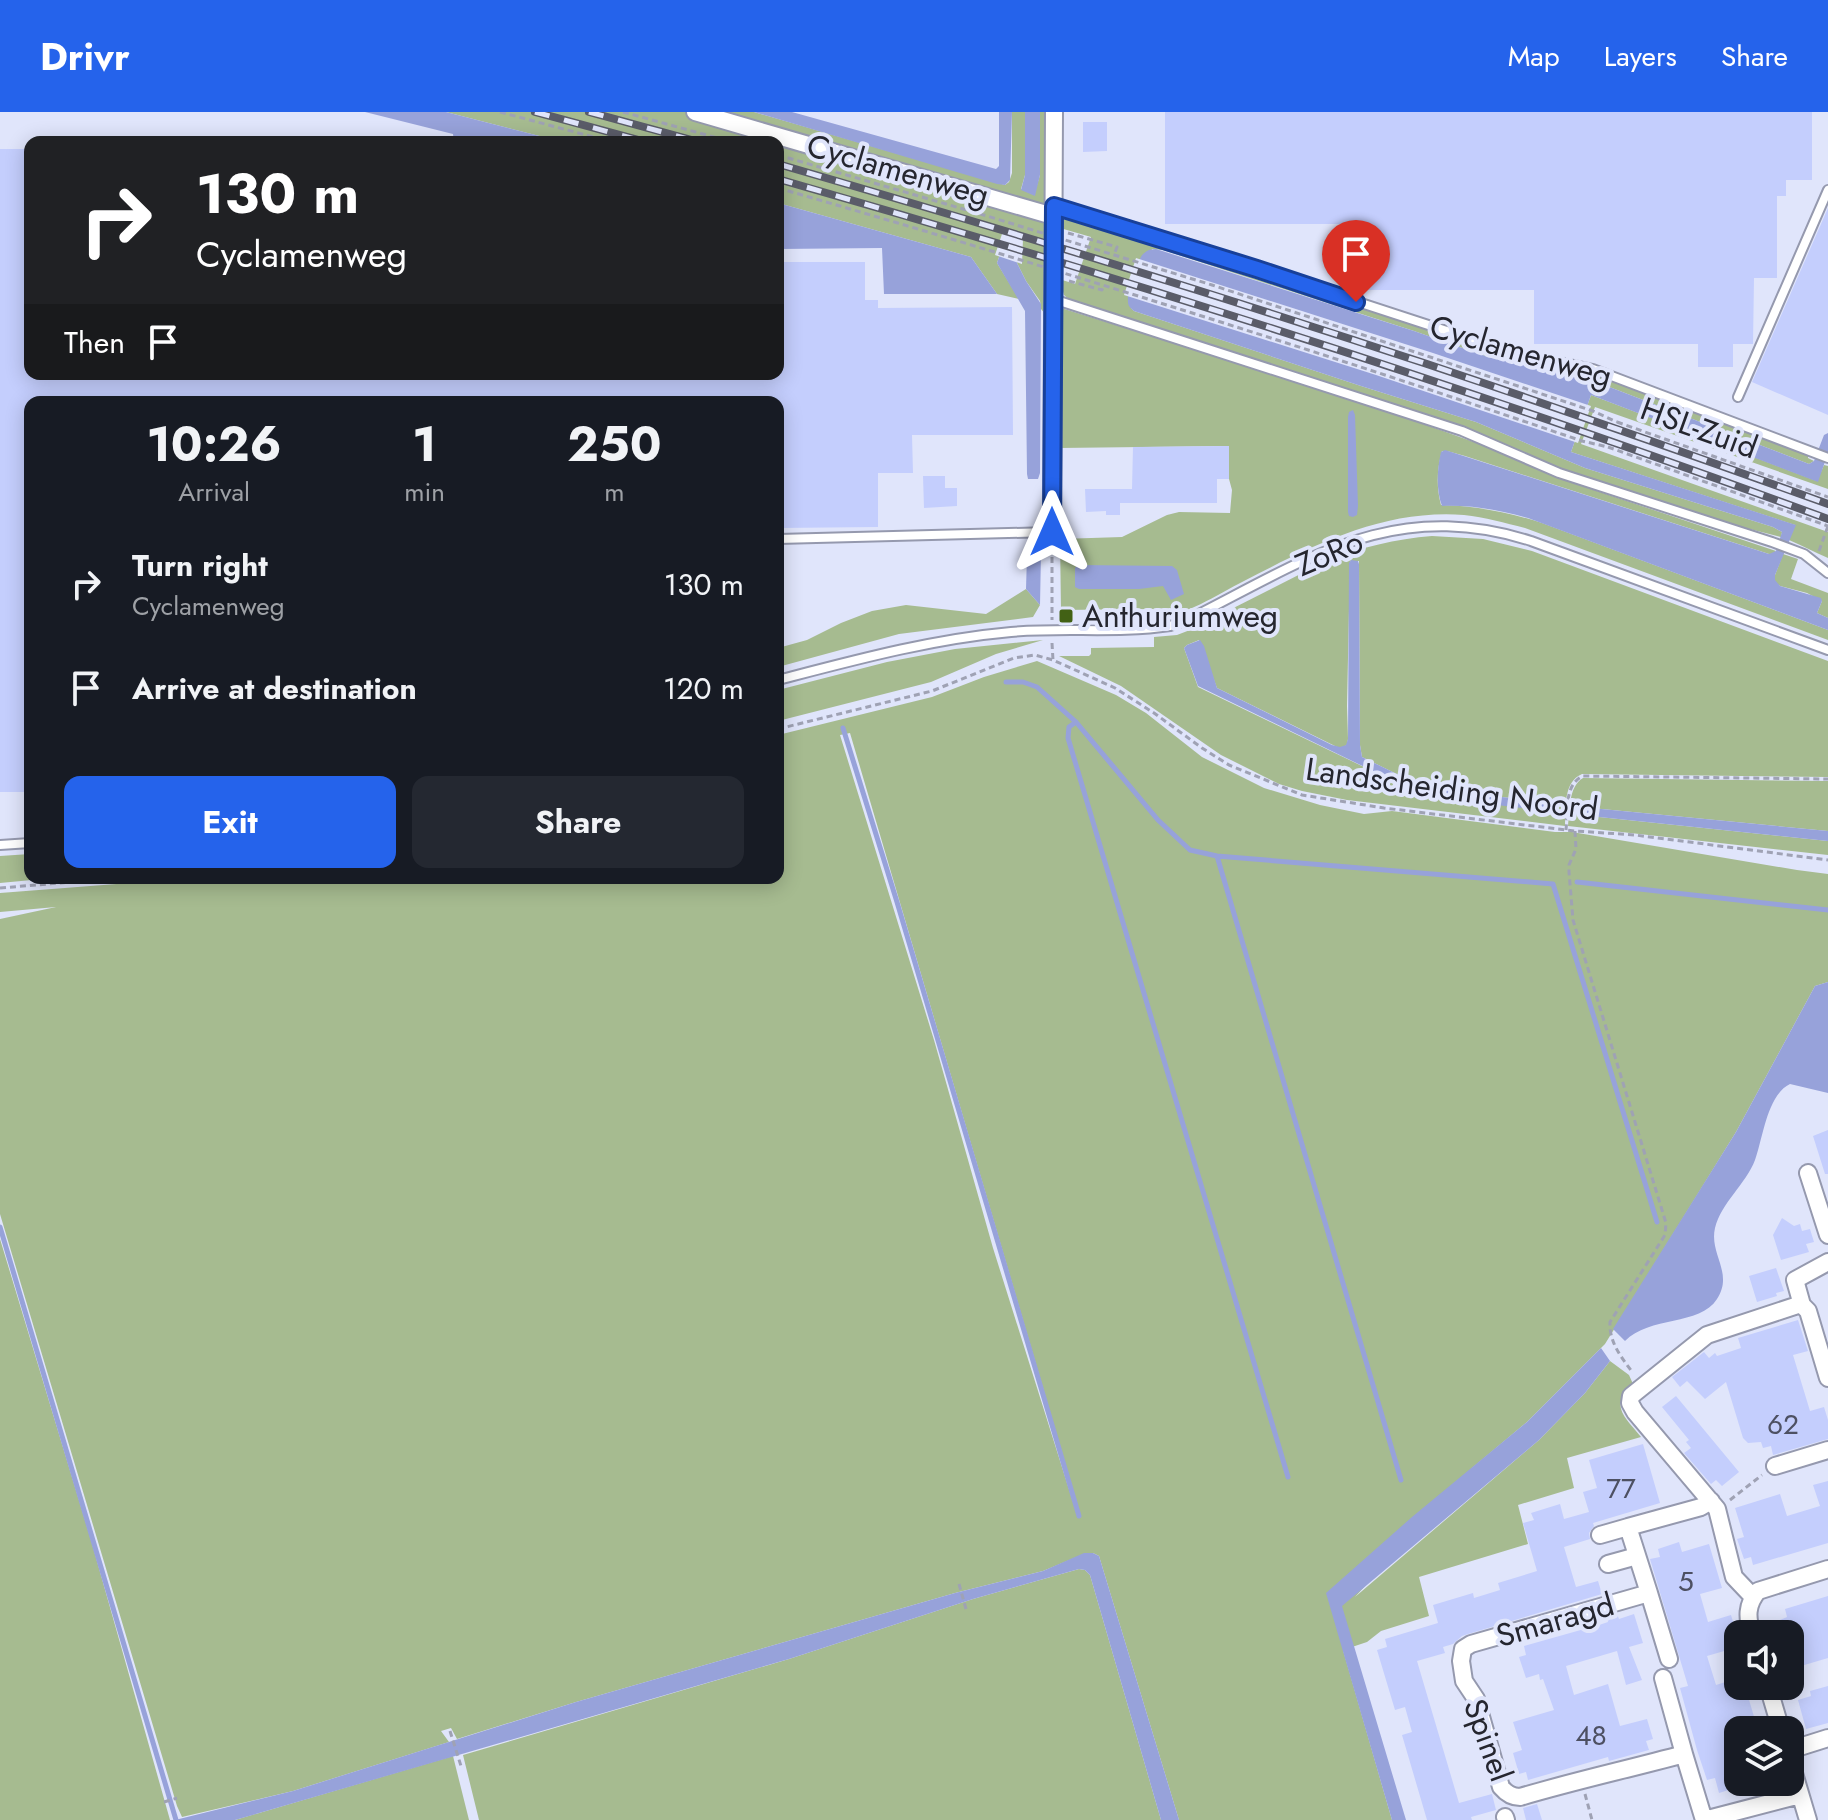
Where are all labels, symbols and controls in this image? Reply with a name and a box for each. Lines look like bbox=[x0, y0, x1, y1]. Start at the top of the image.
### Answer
text: Drivr bbox=[40, 29, 130, 84]
text: Map bbox=[1508, 36, 1560, 77]
text: Layers bbox=[1604, 36, 1677, 77]
text: Share bbox=[1721, 36, 1788, 77]
street label: Cyclamenweg bbox=[801, 122, 995, 218]
text: 130 m bbox=[196, 153, 359, 234]
icon: right bbox=[64, 168, 168, 272]
pin bbox=[1322, 220, 1390, 302]
text: Cyclamenweg bbox=[196, 228, 407, 280]
icon: arrive bbox=[1334, 232, 1378, 276]
street label: Cyclamenweg bbox=[1424, 303, 1618, 399]
icon: arrive bbox=[141, 320, 185, 364]
text: Then bbox=[64, 321, 125, 364]
street label: HSL-Zuid bbox=[1634, 386, 1764, 470]
text: 10:26 bbox=[146, 410, 282, 479]
text: 1 bbox=[412, 410, 437, 479]
text: 250 bbox=[567, 410, 662, 479]
text: Arrival bbox=[178, 473, 250, 511]
text: min bbox=[404, 473, 445, 511]
text: m bbox=[604, 473, 625, 511]
position arrow bbox=[1010, 490, 1094, 574]
street label: ZoRo bbox=[1288, 518, 1370, 588]
text: Turn right bbox=[132, 544, 268, 587]
icon: right bbox=[64, 562, 108, 606]
text: 130 m bbox=[664, 563, 744, 606]
text: Cyclamenweg bbox=[132, 587, 284, 625]
place label: Anthuriumweg bbox=[1082, 593, 1278, 639]
marker: Anthuriumweg bbox=[1057, 607, 1075, 625]
icon: arrive bbox=[64, 666, 108, 710]
text: Arrive at destination bbox=[132, 667, 417, 710]
text: 120 m bbox=[663, 667, 744, 710]
street label: Landscheiding Noord bbox=[1303, 746, 1601, 832]
button: Exit bbox=[64, 776, 396, 868]
button: Share bbox=[412, 776, 744, 868]
house number: 62 bbox=[1767, 1404, 1799, 1445]
house number: 77 bbox=[1606, 1468, 1636, 1509]
house number: 5 bbox=[1678, 1561, 1694, 1602]
street label: Smaragd bbox=[1491, 1581, 1619, 1659]
map controls bbox=[1724, 1620, 1804, 1796]
button: sound bbox=[1724, 1620, 1804, 1700]
street label: Spinel bbox=[1452, 1692, 1524, 1788]
house number: 48 bbox=[1575, 1715, 1607, 1756]
button: layers bbox=[1724, 1716, 1804, 1796]

